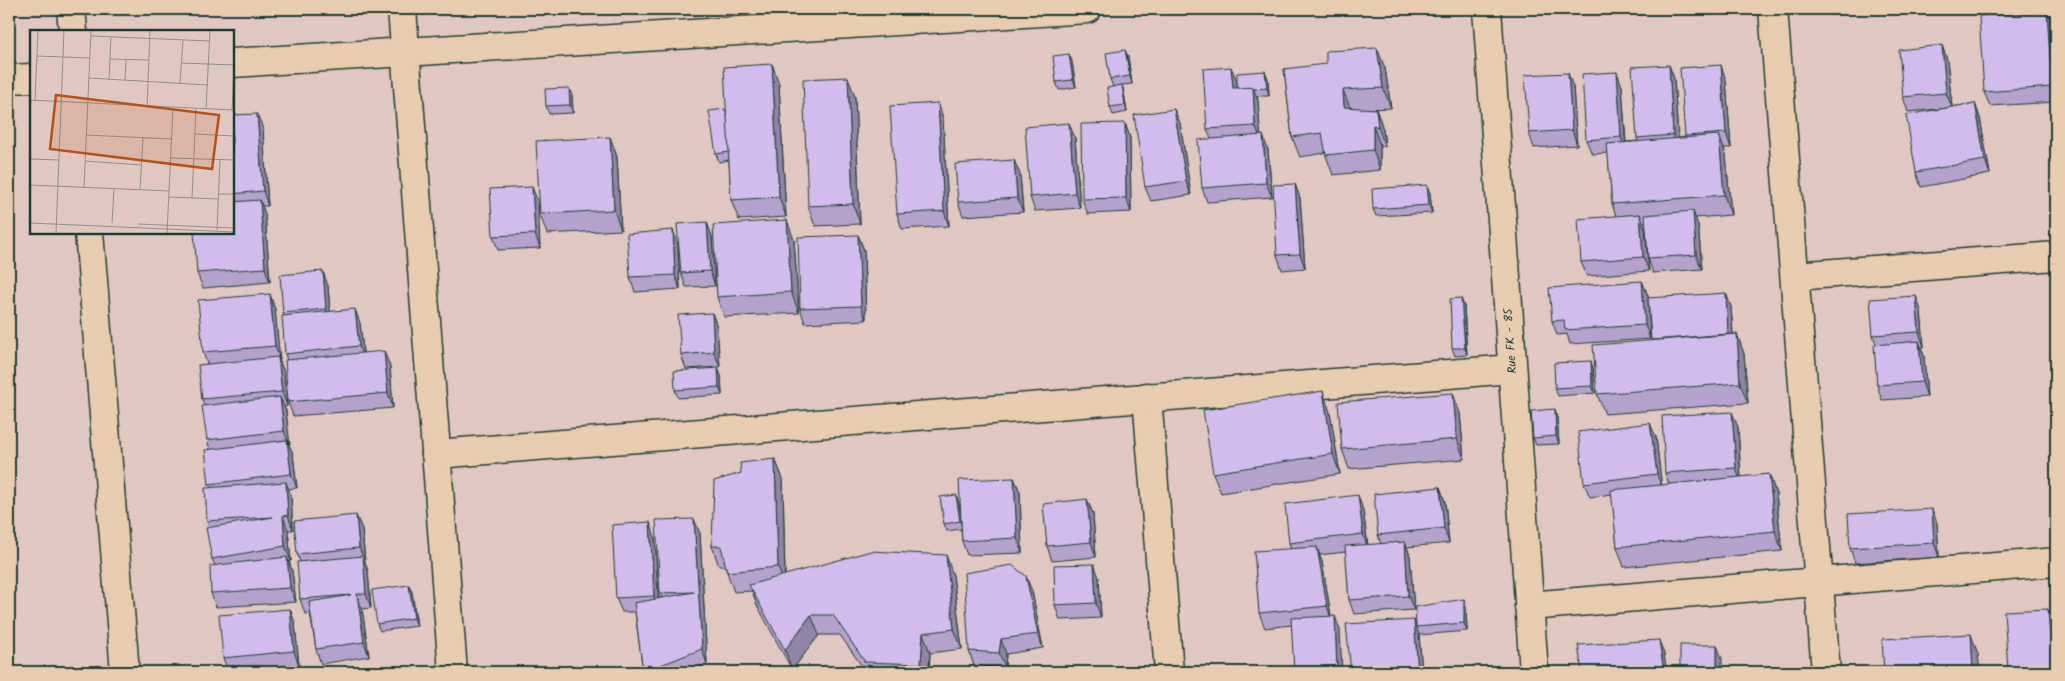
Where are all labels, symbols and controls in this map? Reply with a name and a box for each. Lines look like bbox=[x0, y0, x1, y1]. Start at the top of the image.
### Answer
inset map bbox=[30, 30, 234, 234]
street label: Rue FK - 85 bbox=[1499, 306, 1522, 374]

